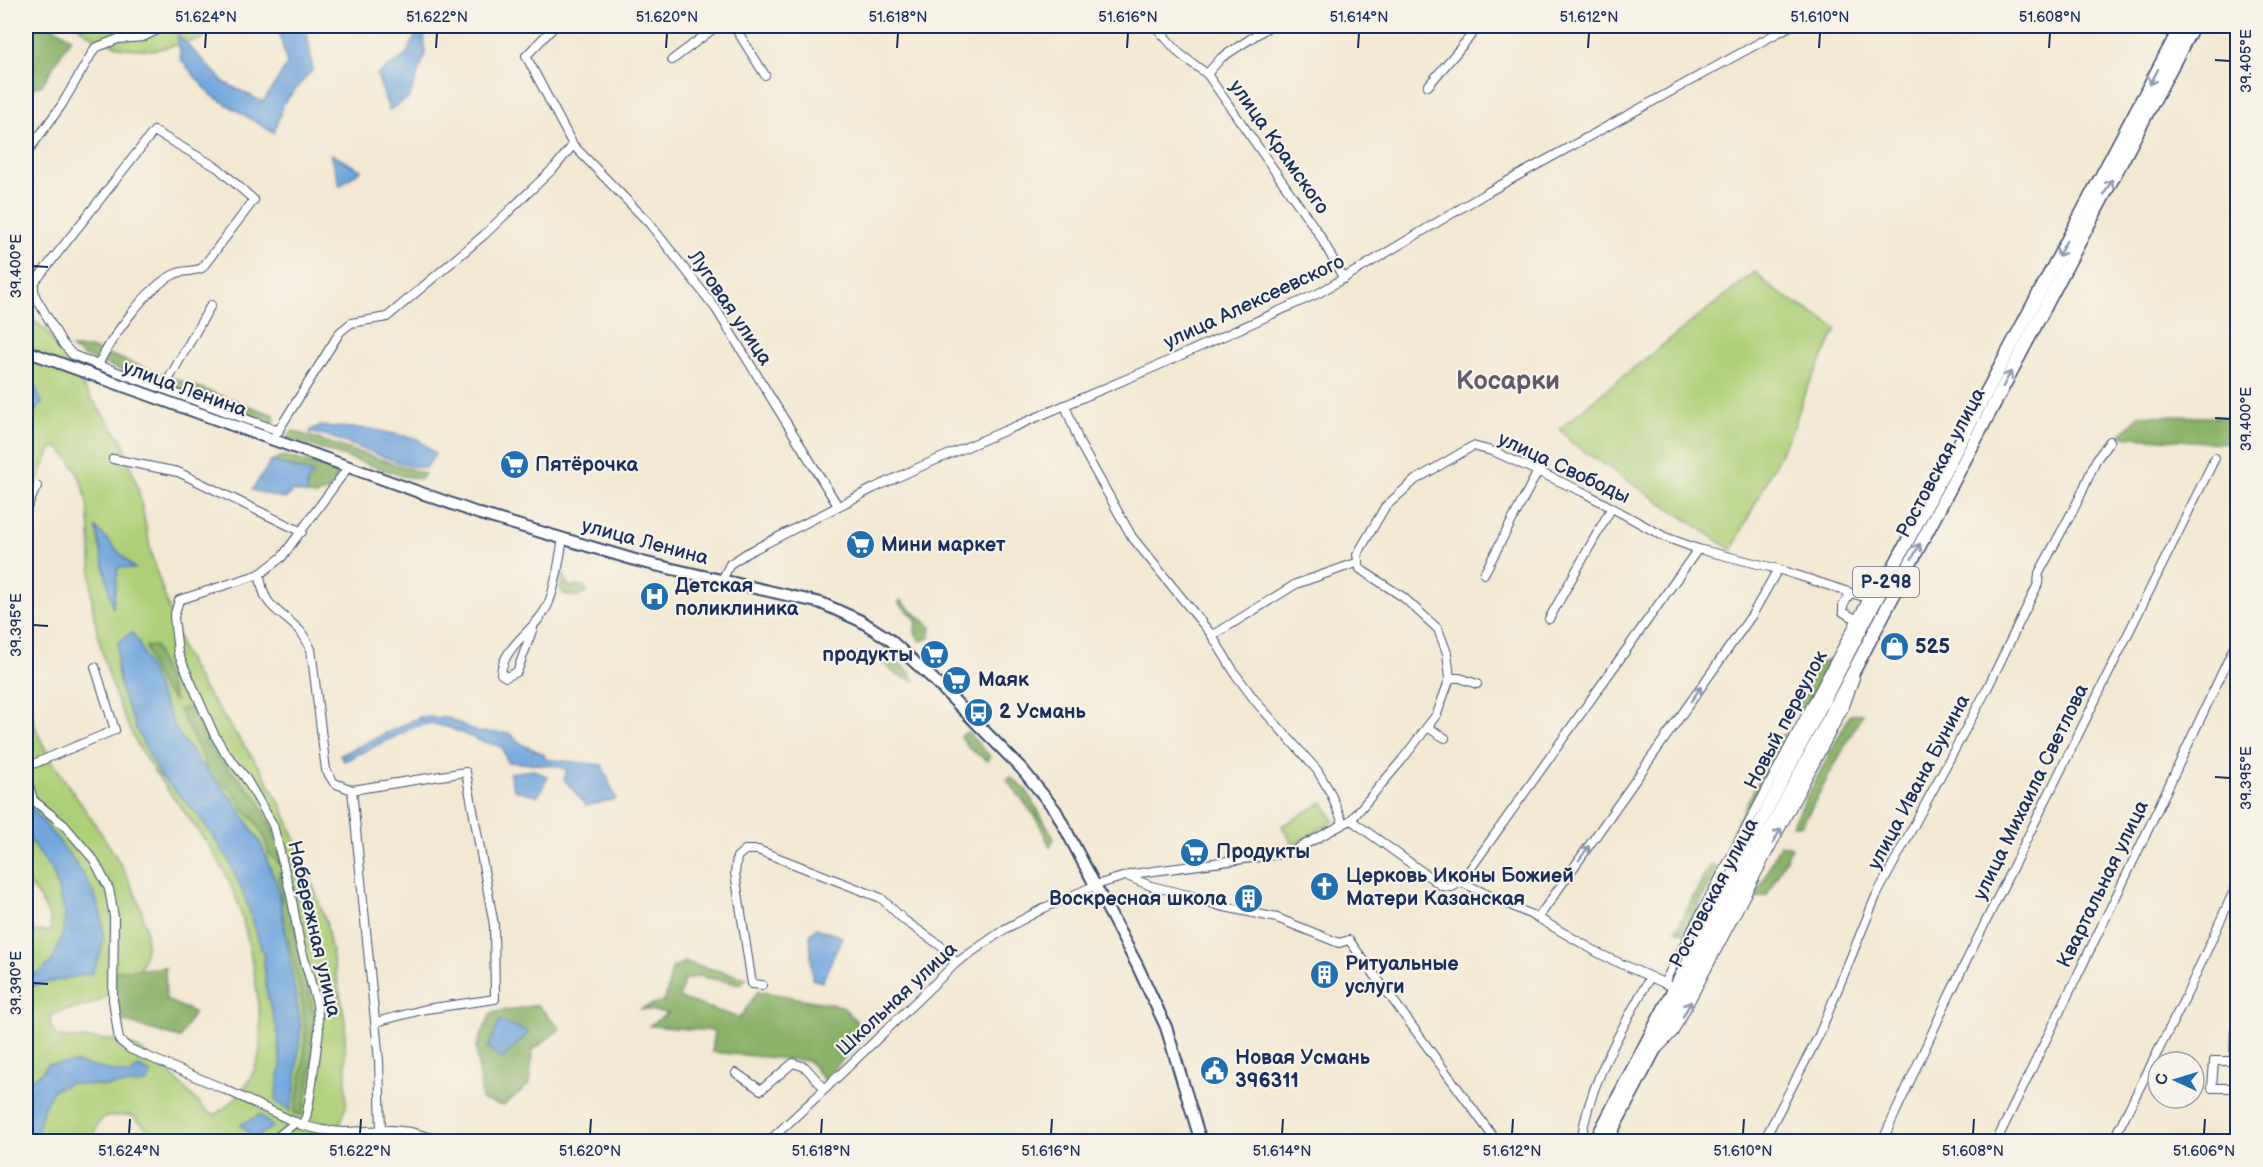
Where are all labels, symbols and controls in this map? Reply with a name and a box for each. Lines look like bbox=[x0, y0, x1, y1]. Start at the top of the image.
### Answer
text: 51.624°N bbox=[175, 8, 237, 27]
text: 51.622°N bbox=[406, 8, 468, 27]
text: 51.620°N bbox=[636, 8, 698, 27]
text: 51.618°N bbox=[868, 8, 928, 27]
text: 51.616°N bbox=[1098, 8, 1158, 27]
text: 51.614°N bbox=[1329, 8, 1389, 27]
text: 51.612°N bbox=[1560, 8, 1618, 27]
text: 51.610°N bbox=[1790, 8, 1850, 27]
text: 51.608°N bbox=[2019, 8, 2081, 27]
text: 39.405°E bbox=[2237, 29, 2256, 93]
one-way arrow bbox=[2148, 68, 2160, 85]
street label: улица Крамского bbox=[1224, 75, 1334, 219]
one-way arrow bbox=[2103, 179, 2114, 197]
text: 39.400°E bbox=[7, 234, 26, 298]
one-way arrow bbox=[2056, 240, 2068, 257]
street label: Луговая улица bbox=[682, 245, 777, 370]
street label: улица Алексеевского bbox=[1160, 250, 1348, 354]
street label: улица Ленина bbox=[120, 355, 250, 423]
district label: Косарки bbox=[1456, 366, 1560, 397]
one-way arrow bbox=[2002, 370, 2013, 388]
street label: Ростовская улица bbox=[1891, 384, 1991, 542]
text: 39.400°E bbox=[2237, 387, 2256, 451]
street label: улица Свободы bbox=[1494, 427, 1634, 509]
supermarket icon: Пятёрочка bbox=[498, 449, 530, 481]
place label: Пятёрочка bbox=[535, 453, 638, 477]
street label: улица Ленина bbox=[579, 514, 711, 570]
supermarket icon: Мини маркет bbox=[844, 529, 876, 561]
place label: Мини маркет bbox=[881, 533, 1006, 557]
one-way arrow bbox=[1910, 543, 1922, 560]
road number: Р-298 bbox=[1853, 567, 1919, 597]
place label: Детская поликлиника bbox=[675, 574, 799, 621]
hospital icon: Детская поликлиника bbox=[638, 581, 670, 613]
text: 39.395°E bbox=[7, 593, 26, 657]
shop icon: 525 bbox=[1878, 631, 1910, 663]
place label: 525 bbox=[1915, 635, 1951, 659]
supermarket icon: продукты bbox=[918, 639, 950, 671]
place label: продукты bbox=[822, 643, 913, 667]
street label: Новый переулок bbox=[1739, 646, 1833, 794]
supermarket icon: Маяк bbox=[941, 664, 973, 696]
place label: Маяк bbox=[978, 668, 1029, 692]
street label: улица Михаила Светлова bbox=[1968, 680, 2094, 904]
one-way arrow bbox=[1690, 686, 1702, 702]
street label: улица Ивана Бунина bbox=[1863, 690, 1975, 874]
bus stop icon: 2 Усмань bbox=[962, 696, 994, 728]
place label: 2 Усмань bbox=[999, 700, 1087, 724]
text: 39.395°E bbox=[2237, 746, 2256, 810]
street label: Квартальная улица bbox=[2052, 796, 2154, 972]
street label: Ростовская улица bbox=[1664, 814, 1764, 972]
one-way arrow bbox=[1772, 828, 1783, 846]
supermarket icon: Продукты bbox=[1179, 836, 1211, 868]
street label: Набережная улица bbox=[282, 839, 346, 1020]
place label: Продукты bbox=[1216, 840, 1310, 864]
one-way arrow bbox=[1578, 846, 1590, 862]
place label: Церковь Иконы Божией Матери Казанская bbox=[1346, 864, 1574, 911]
church icon: Церковь Иконы Божией Матери Казанская bbox=[1309, 871, 1341, 903]
building icon: Воскресная школа bbox=[1232, 883, 1264, 915]
place label: Воскресная школа bbox=[1049, 887, 1227, 911]
street label: Школьная улица bbox=[832, 937, 962, 1061]
text: 39.390°E bbox=[7, 951, 26, 1015]
place label: Ритуальные услуги bbox=[1345, 952, 1459, 999]
building icon: Ритуальные услуги bbox=[1308, 959, 1340, 991]
one-way arrow bbox=[1681, 1001, 1693, 1019]
place label: Новая Усмань 396311 bbox=[1235, 1046, 1371, 1093]
north arrow bbox=[2146, 1050, 2206, 1110]
public building icon: Новая Усмань 396311 bbox=[1198, 1054, 1230, 1086]
text: С bbox=[2153, 1073, 2172, 1085]
text: 51.624°N bbox=[98, 1142, 160, 1161]
text: 51.622°N bbox=[329, 1142, 391, 1161]
text: 51.620°N bbox=[559, 1142, 621, 1161]
text: 51.618°N bbox=[791, 1142, 851, 1161]
text: 51.616°N bbox=[1021, 1142, 1081, 1161]
text: 51.614°N bbox=[1252, 1142, 1312, 1161]
text: 51.612°N bbox=[1483, 1142, 1541, 1161]
text: 51.610°N bbox=[1713, 1142, 1773, 1161]
text: 51.608°N bbox=[1942, 1142, 2004, 1161]
text: 51.606°N bbox=[2173, 1142, 2235, 1161]

